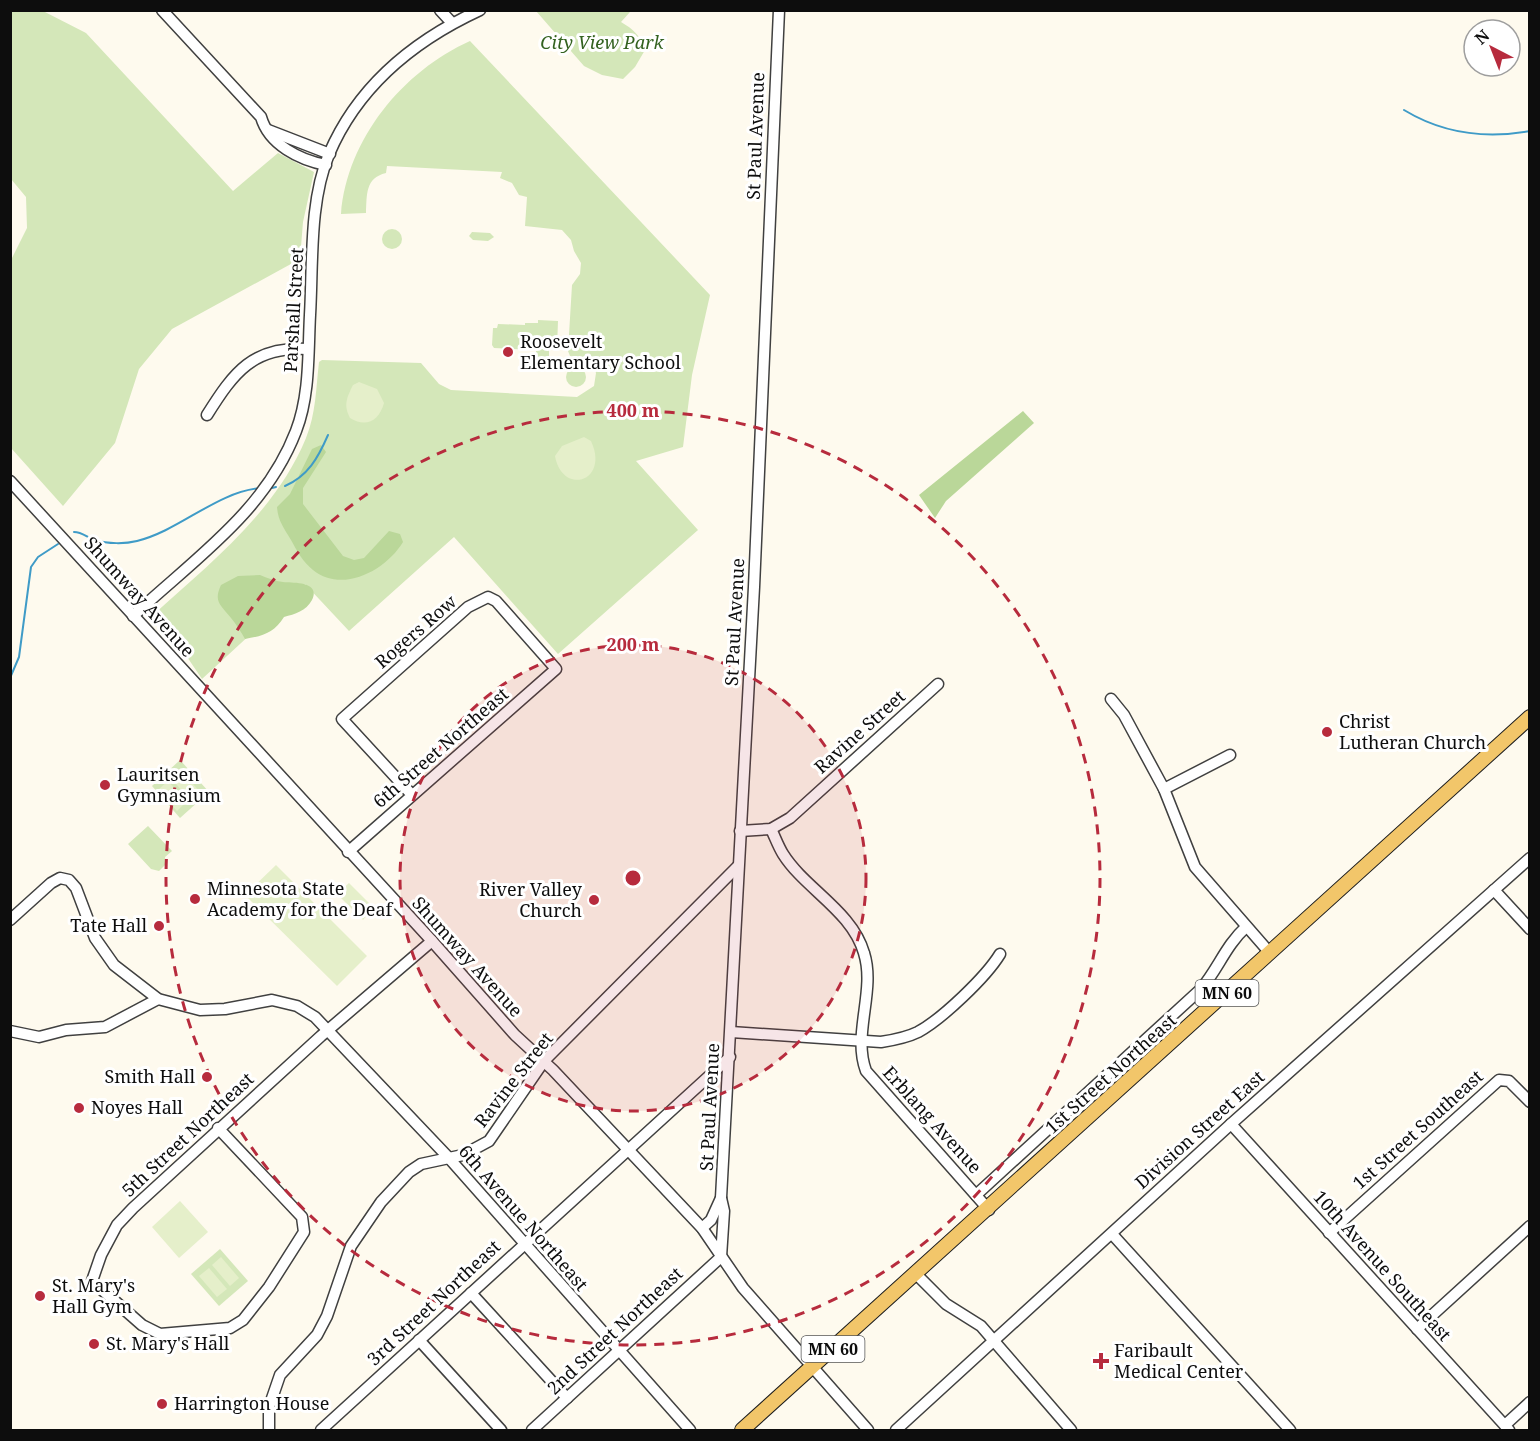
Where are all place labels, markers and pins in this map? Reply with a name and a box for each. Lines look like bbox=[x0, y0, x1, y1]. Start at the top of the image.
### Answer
place label: Roosevelt Elementary School bbox=[520, 329, 681, 374]
marker: Roosevelt Elementary School bbox=[501, 345, 515, 359]
place label: Christ Lutheran Church bbox=[1339, 709, 1486, 754]
marker: Christ Lutheran Church bbox=[1320, 725, 1334, 739]
place label: Lauritsen Gymnasium bbox=[117, 762, 221, 807]
marker: Lauritsen Gymnasium bbox=[98, 778, 112, 792]
centre of rings bbox=[623, 868, 643, 888]
place label: Minnesota State Academy for the Deaf bbox=[207, 876, 394, 921]
place label: River Valley Church bbox=[479, 877, 583, 922]
marker: Minnesota State Academy for the Deaf bbox=[188, 892, 202, 906]
marker: River Valley Church bbox=[587, 893, 601, 907]
place label: Tate Hall bbox=[70, 913, 147, 937]
marker: Tate Hall bbox=[152, 919, 166, 933]
place label: Smith Hall bbox=[104, 1064, 195, 1088]
marker: Smith Hall bbox=[200, 1070, 214, 1084]
place label: Noyes Hall bbox=[91, 1095, 183, 1119]
marker: Noyes Hall bbox=[72, 1101, 86, 1115]
place label: St. Mary's Hall Gym bbox=[52, 1273, 135, 1318]
marker: St. Mary's Hall Gym bbox=[33, 1289, 47, 1303]
place label: St. Mary's Hall bbox=[106, 1331, 230, 1355]
marker: St. Mary's Hall bbox=[87, 1337, 101, 1351]
place label: Faribault Medical Center bbox=[1114, 1338, 1244, 1383]
marker: Faribault Medical Center bbox=[1092, 1352, 1110, 1370]
place label: Harrington House bbox=[174, 1391, 329, 1415]
marker: Harrington House bbox=[155, 1397, 169, 1411]

